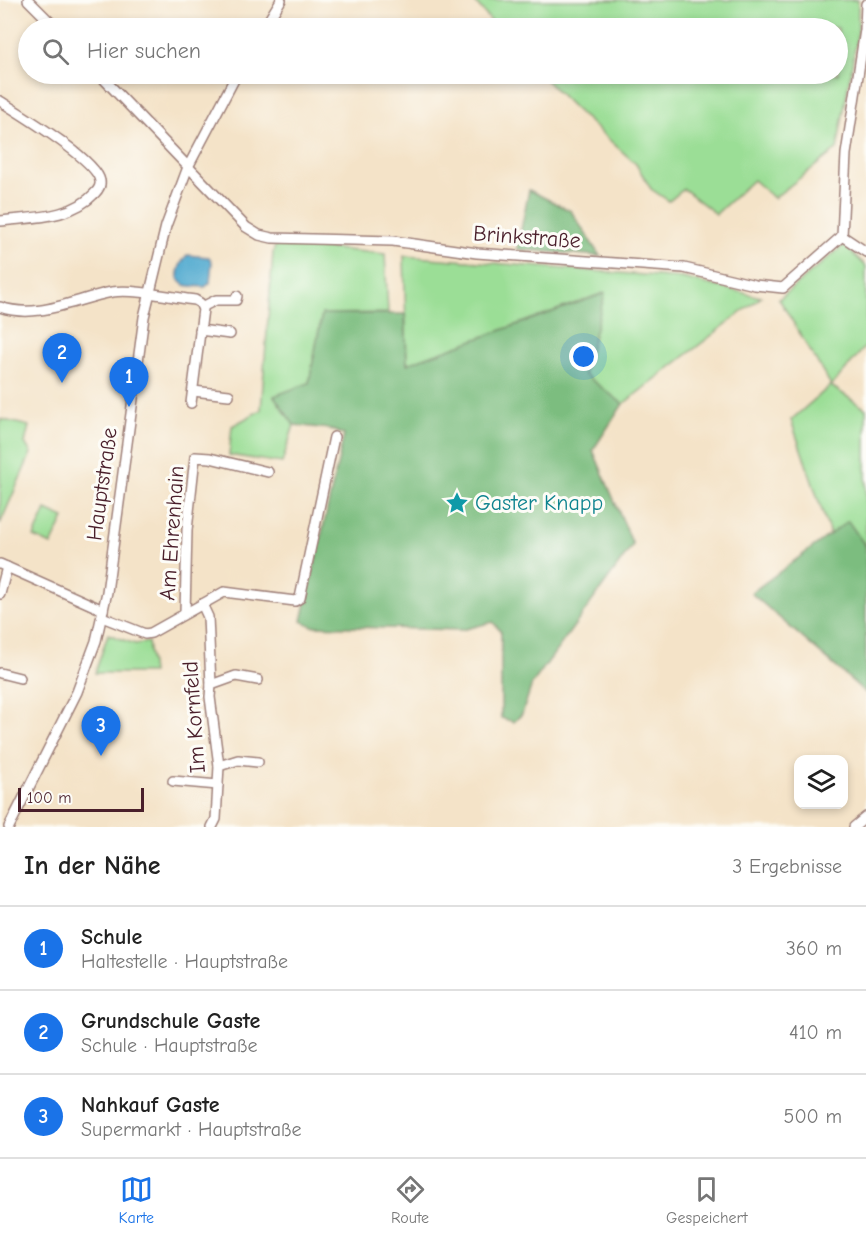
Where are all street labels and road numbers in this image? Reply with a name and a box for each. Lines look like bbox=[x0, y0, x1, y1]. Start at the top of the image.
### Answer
street label: Brinkstraße bbox=[472, 220, 582, 254]
street label: Hauptstraße bbox=[81, 426, 123, 542]
street label: Am Ehrenhain bbox=[154, 465, 190, 601]
street label: Im Kornfeld bbox=[177, 660, 211, 774]

